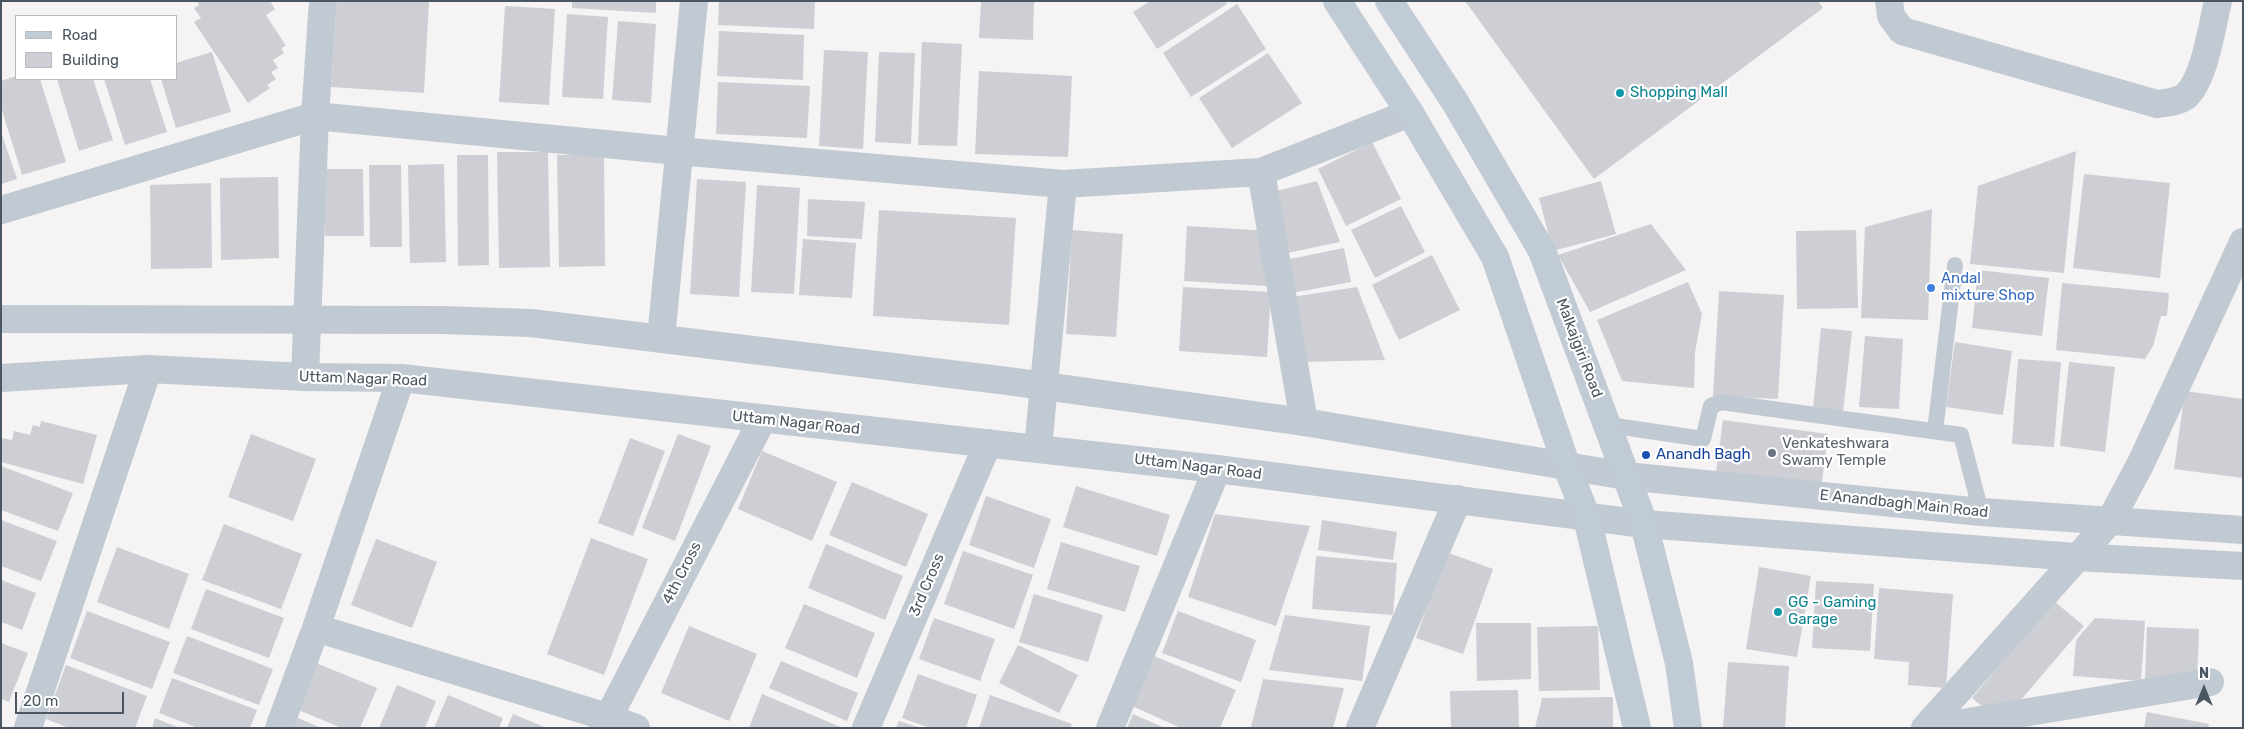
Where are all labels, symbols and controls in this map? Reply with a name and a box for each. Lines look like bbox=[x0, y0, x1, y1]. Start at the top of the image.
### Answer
legend bbox=[15, 15, 178, 80]
text: Road bbox=[62, 26, 98, 44]
text: Building bbox=[62, 51, 119, 69]
place label: Shopping Mall bbox=[1630, 84, 1728, 102]
marker: Shopping Mall bbox=[1614, 87, 1626, 99]
place label: Andal mixture Shop bbox=[1941, 270, 2035, 305]
marker: Andal mixture Shop bbox=[1925, 282, 1937, 294]
street label: Malkajgiri Road bbox=[1552, 296, 1606, 400]
street label: Uttam Nagar Road bbox=[299, 368, 427, 390]
street label: Uttam Nagar Road bbox=[731, 407, 861, 439]
place label: Venkateshwara Swamy Temple bbox=[1782, 435, 1889, 470]
place label: Anandh Bagh bbox=[1656, 446, 1751, 464]
marker: Venkateshwara Swamy Temple bbox=[1766, 447, 1778, 459]
marker: Anandh Bagh bbox=[1640, 449, 1652, 461]
street label: Uttam Nagar Road bbox=[1133, 450, 1263, 484]
street label: E Anandbagh Main Road bbox=[1819, 486, 1989, 522]
street label: 4th Cross bbox=[659, 539, 705, 607]
street label: 3rd Cross bbox=[906, 551, 948, 619]
place label: GG - Gaming Garage bbox=[1788, 594, 1877, 629]
marker: GG - Gaming Garage bbox=[1772, 606, 1784, 618]
north arrow bbox=[2179, 664, 2229, 714]
text: N bbox=[2199, 665, 2209, 682]
scale bar bbox=[18, 682, 126, 714]
text: 20 m bbox=[23, 692, 58, 710]

